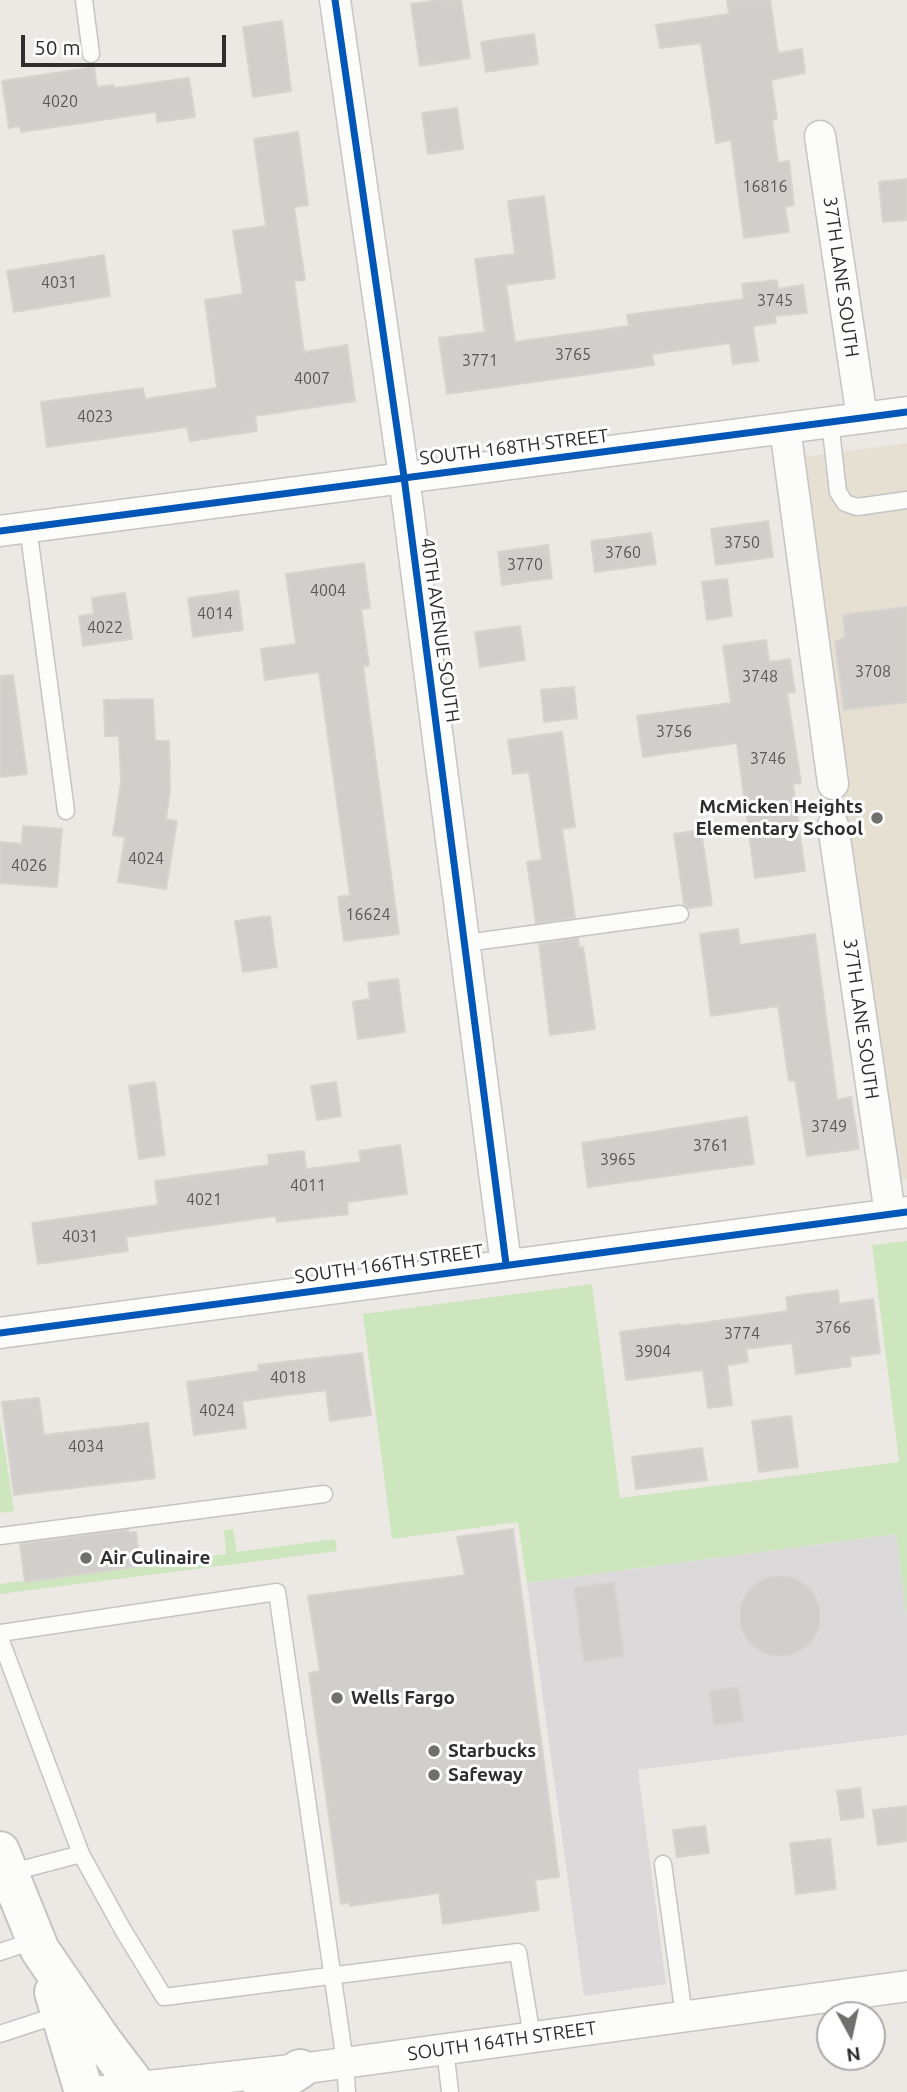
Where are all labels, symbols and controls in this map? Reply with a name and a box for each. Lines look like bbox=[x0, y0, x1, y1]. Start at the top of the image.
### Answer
scale bar bbox=[24, 21, 229, 65]
text: 50 m bbox=[34, 35, 81, 59]
house number: 4020 bbox=[42, 92, 78, 112]
house number: 16816 bbox=[742, 177, 788, 197]
street label: 37TH LANE SOUTH bbox=[818, 195, 864, 359]
house number: 4031 bbox=[41, 273, 77, 293]
house number: 3745 bbox=[757, 291, 793, 311]
house number: 3765 bbox=[555, 345, 591, 365]
house number: 3771 bbox=[462, 351, 498, 371]
house number: 4007 bbox=[294, 369, 330, 389]
house number: 4023 bbox=[77, 407, 113, 427]
street label: SOUTH 168TH STREET bbox=[418, 424, 610, 470]
house number: 3750 bbox=[724, 533, 760, 553]
street label: 40TH AVENUE SOUTH bbox=[416, 536, 464, 724]
house number: 3760 bbox=[605, 543, 641, 563]
house number: 3770 bbox=[507, 555, 543, 575]
house number: 4004 bbox=[310, 581, 346, 601]
house number: 4014 bbox=[197, 604, 233, 624]
house number: 4022 bbox=[87, 618, 123, 638]
house number: 3708 bbox=[855, 662, 891, 682]
house number: 3748 bbox=[742, 667, 778, 687]
house number: 3756 bbox=[656, 722, 692, 742]
house number: 3746 bbox=[750, 749, 786, 769]
place label: McMicken Heights Elementary School bbox=[696, 796, 863, 840]
marker: McMicken Heights Elementary School bbox=[869, 810, 885, 826]
house number: 4024 bbox=[128, 849, 164, 869]
house number: 4026 bbox=[11, 856, 47, 876]
house number: 16624 bbox=[345, 905, 391, 925]
street label: 37TH LANE SOUTH bbox=[838, 937, 884, 1101]
house number: 3749 bbox=[811, 1117, 847, 1137]
house number: 3761 bbox=[693, 1136, 729, 1156]
house number: 3965 bbox=[600, 1150, 636, 1170]
house number: 4011 bbox=[290, 1176, 326, 1196]
house number: 4021 bbox=[186, 1190, 222, 1210]
house number: 4031 bbox=[62, 1227, 98, 1247]
street label: SOUTH 166TH STREET bbox=[293, 1239, 485, 1289]
house number: 3766 bbox=[815, 1318, 851, 1338]
house number: 3774 bbox=[724, 1324, 760, 1344]
house number: 3904 bbox=[635, 1342, 671, 1362]
house number: 4018 bbox=[270, 1368, 306, 1388]
house number: 4024 bbox=[199, 1401, 235, 1421]
house number: 4034 bbox=[68, 1437, 104, 1457]
place label: Air Culinaire bbox=[100, 1547, 210, 1569]
marker: Air Culinaire bbox=[78, 1550, 94, 1566]
place label: Wells Fargo bbox=[351, 1687, 455, 1709]
marker: Wells Fargo bbox=[329, 1690, 345, 1706]
place label: Starbucks bbox=[448, 1740, 536, 1762]
marker: Starbucks bbox=[426, 1743, 442, 1759]
place label: Safeway bbox=[448, 1764, 523, 1786]
marker: Safeway bbox=[426, 1767, 442, 1783]
north arrow bbox=[816, 2001, 886, 2071]
street label: SOUTH 164TH STREET bbox=[406, 2016, 598, 2066]
text: N bbox=[845, 2043, 862, 2067]

